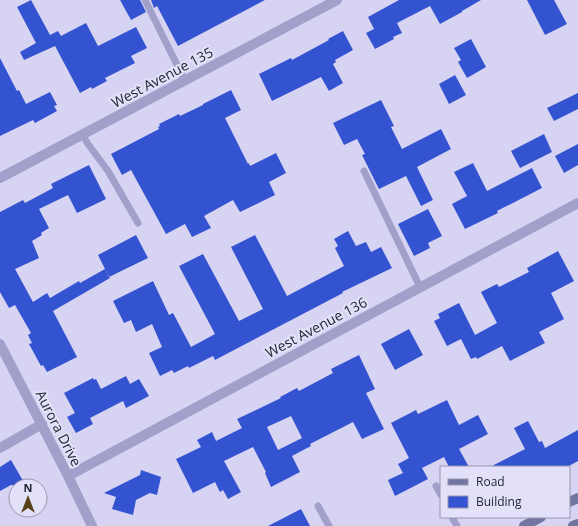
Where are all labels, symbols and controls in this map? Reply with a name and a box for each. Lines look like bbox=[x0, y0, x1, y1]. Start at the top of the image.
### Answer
street label: West Avenue 135 bbox=[108, 42, 216, 112]
street label: West Avenue 136 bbox=[262, 292, 370, 362]
street label: Aurora Drive bbox=[32, 387, 86, 469]
legend bbox=[440, 466, 570, 518]
text: Road bbox=[476, 473, 505, 490]
north arrow bbox=[8, 478, 48, 518]
text: N bbox=[24, 480, 32, 495]
text: Building bbox=[476, 493, 522, 510]

